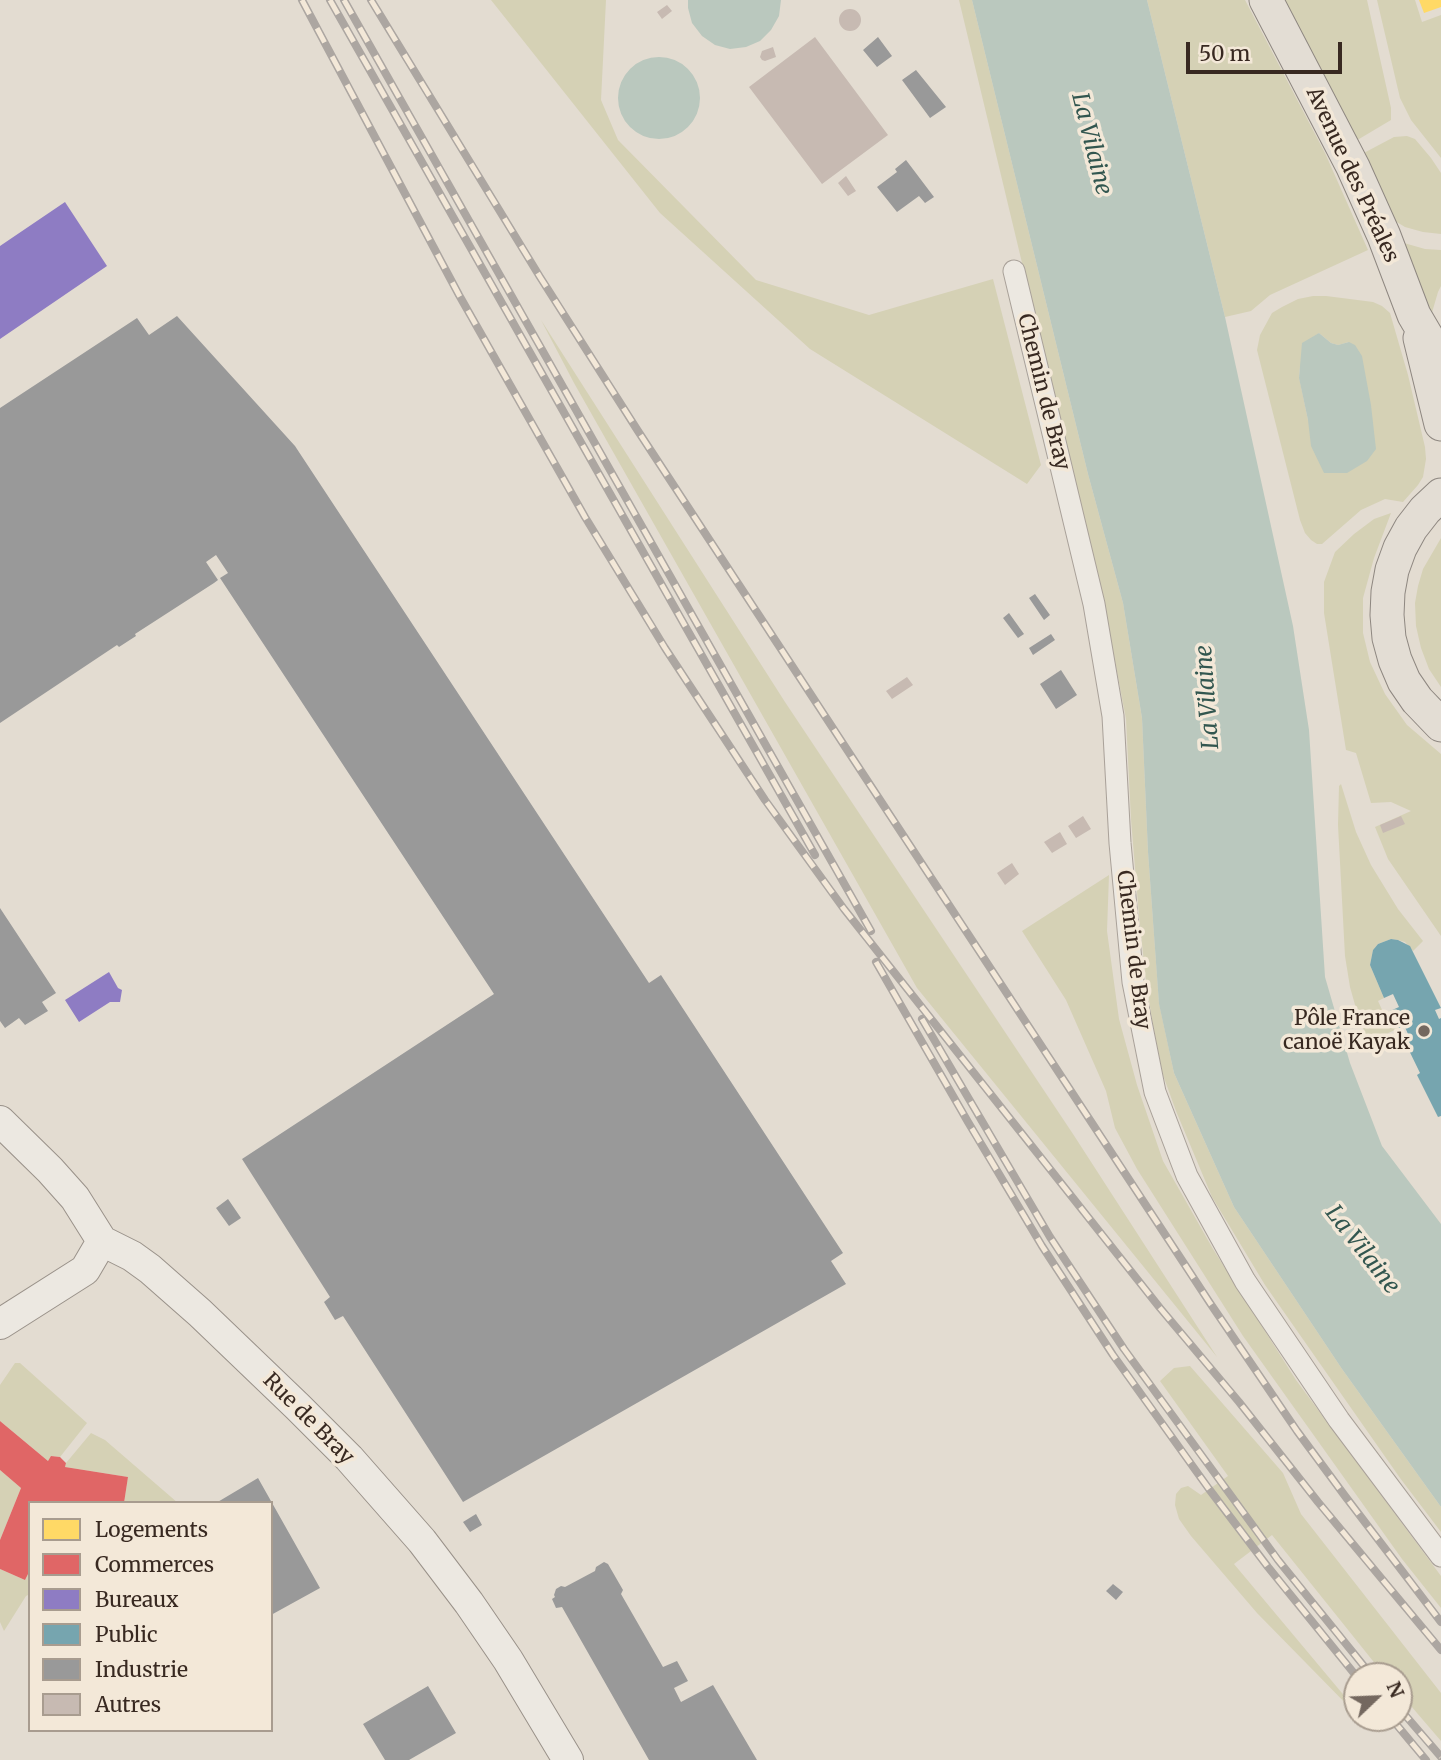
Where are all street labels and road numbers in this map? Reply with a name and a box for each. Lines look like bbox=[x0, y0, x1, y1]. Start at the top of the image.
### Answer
street label: Avenue des Préales bbox=[1300, 83, 1404, 267]
street label: Chemin de Bray bbox=[1011, 311, 1075, 473]
street label: Chemin de Bray bbox=[1111, 869, 1155, 1031]
street label: Rue de Bray bbox=[257, 1368, 359, 1470]

